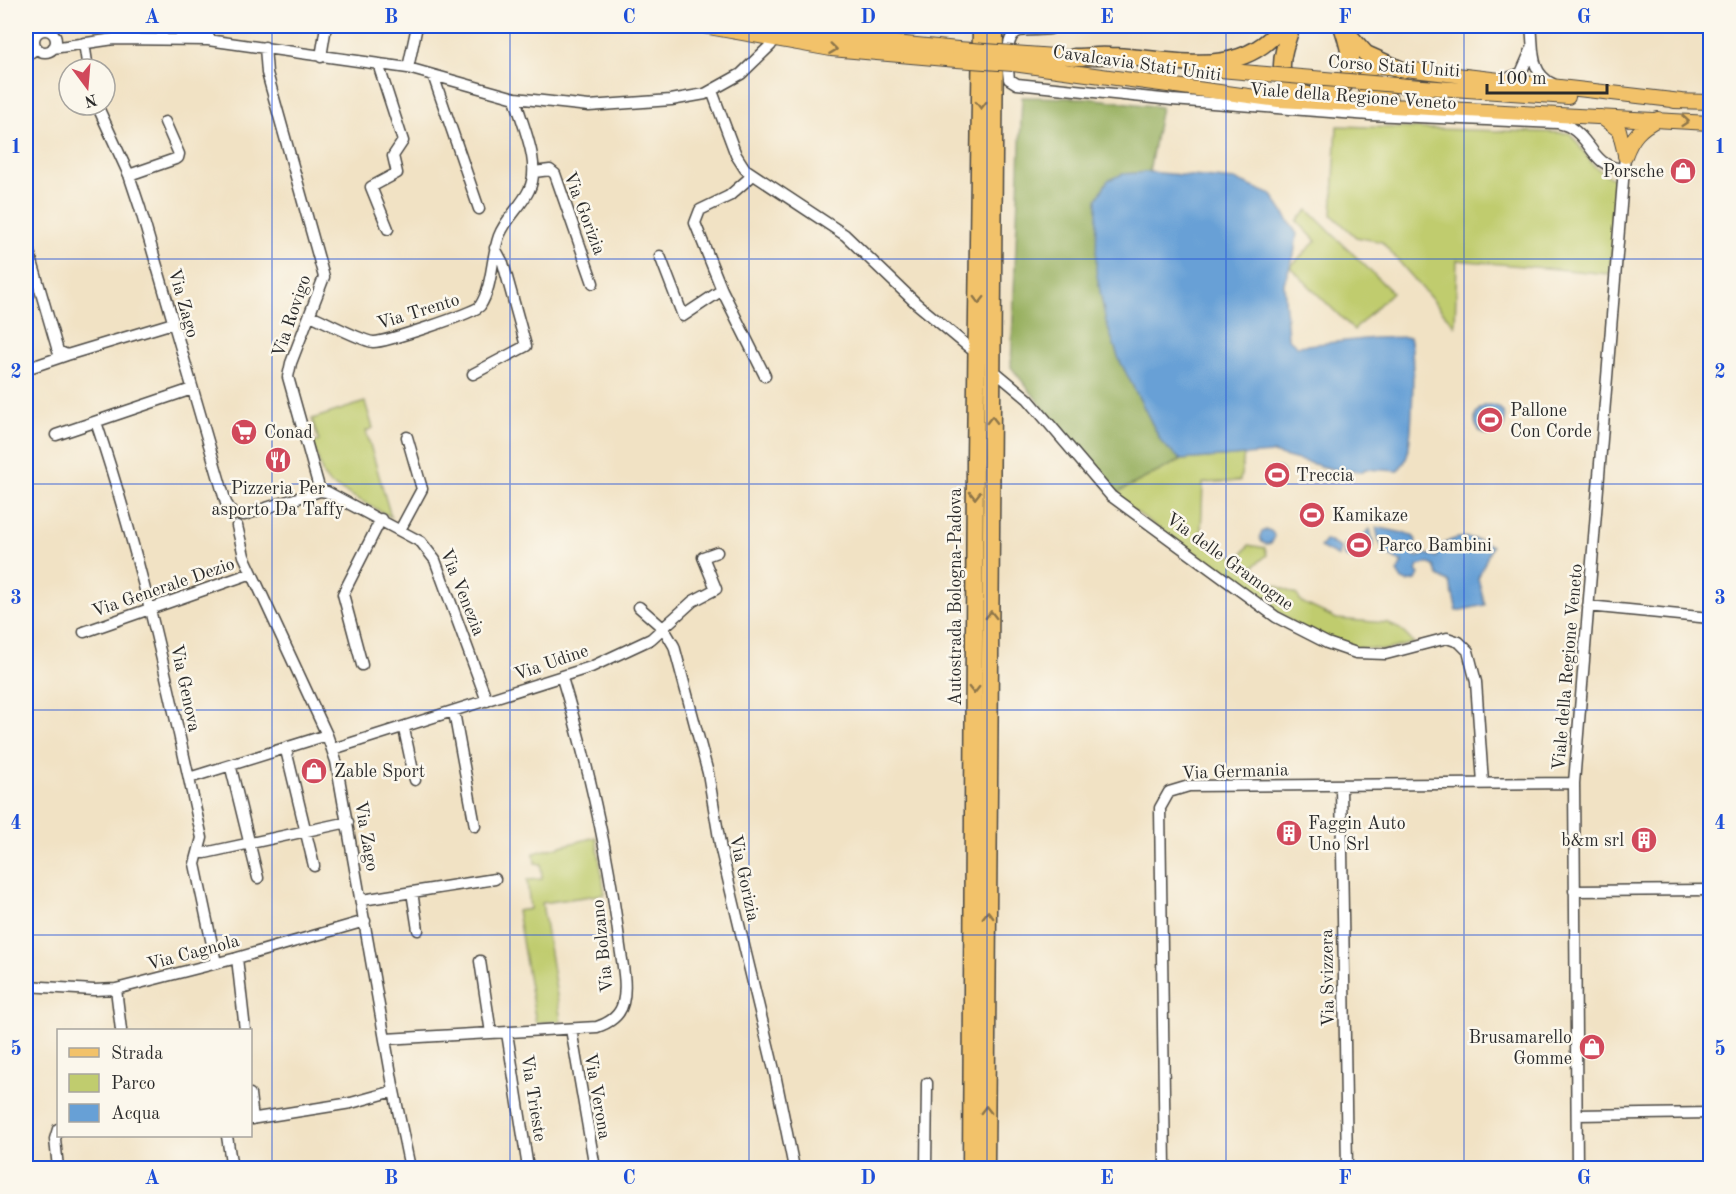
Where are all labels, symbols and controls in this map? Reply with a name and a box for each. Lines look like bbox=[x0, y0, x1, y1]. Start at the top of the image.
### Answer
text: A bbox=[144, 8, 160, 28]
text: B bbox=[384, 8, 398, 28]
text: C bbox=[622, 8, 636, 28]
text: D bbox=[860, 8, 876, 28]
text: E bbox=[1100, 8, 1114, 28]
text: F bbox=[1338, 8, 1352, 28]
text: G bbox=[1577, 8, 1591, 28]
one-way arrow bbox=[828, 42, 837, 54]
street label: Cavalcavia Stati Uniti bbox=[1051, 43, 1222, 85]
street label: Corso Stati Uniti bbox=[1327, 53, 1461, 81]
north arrow bbox=[57, 57, 117, 117]
scale bar bbox=[1487, 57, 1607, 95]
text: 100 m bbox=[1496, 70, 1547, 88]
street label: Viale della Regione Veneto bbox=[1249, 81, 1457, 113]
text: N bbox=[82, 90, 99, 109]
one-way arrow bbox=[975, 100, 987, 109]
one-way arrow bbox=[1681, 114, 1690, 127]
text: 1 bbox=[10, 138, 22, 158]
text: 1 bbox=[1714, 138, 1726, 158]
shop icon: Porsche bbox=[1668, 156, 1698, 186]
place label: Porsche bbox=[1603, 163, 1664, 181]
street label: Via Gorizia bbox=[560, 169, 608, 258]
street label: Via Zago bbox=[165, 267, 202, 340]
street label: Via Rovigo bbox=[269, 273, 314, 360]
street label: Via Trento bbox=[375, 291, 462, 333]
one-way arrow bbox=[972, 295, 985, 304]
text: 2 bbox=[10, 363, 22, 383]
text: 2 bbox=[1714, 363, 1726, 383]
place label: Pallone Con Corde bbox=[1510, 402, 1592, 441]
sports icon: Pallone Con Corde bbox=[1475, 405, 1505, 435]
one-way arrow bbox=[986, 416, 998, 425]
supermarket icon: Conad bbox=[229, 417, 259, 447]
place label: Conad bbox=[264, 424, 313, 442]
restaurant icon: Pizzeria Per asporto Da Taffy bbox=[263, 445, 293, 475]
sports icon: Treccia bbox=[1262, 460, 1292, 490]
place label: Treccia bbox=[1296, 467, 1354, 485]
place label: Pizzeria Per asporto Da Taffy bbox=[212, 480, 345, 519]
street label: Autostrada Bologna-Padova bbox=[947, 488, 965, 706]
one-way arrow bbox=[969, 490, 981, 499]
sports icon: Kamikaze bbox=[1297, 500, 1327, 530]
place label: Kamikaze bbox=[1332, 507, 1408, 525]
street label: Via delle Gramogne bbox=[1162, 510, 1297, 614]
sports icon: Parco Bambini bbox=[1344, 530, 1374, 560]
place label: Parco Bambini bbox=[1378, 537, 1492, 555]
street label: Via Venezia bbox=[436, 546, 488, 639]
street label: Via Generale Dezio bbox=[90, 555, 237, 621]
street label: Viale della Regione Veneto bbox=[1550, 563, 1586, 771]
text: 3 bbox=[10, 589, 22, 609]
text: 3 bbox=[1714, 589, 1726, 609]
one-way arrow bbox=[984, 611, 997, 620]
street label: Via Udine bbox=[512, 642, 591, 684]
street label: Via Genova bbox=[167, 643, 203, 734]
one-way arrow bbox=[968, 685, 980, 694]
shop icon: Zable Sport bbox=[299, 756, 329, 786]
street label: Via Germania bbox=[1181, 761, 1289, 783]
place label: Zable Sport bbox=[334, 763, 425, 781]
street label: Via Zago bbox=[351, 800, 381, 873]
text: 4 bbox=[10, 814, 22, 834]
text: 4 bbox=[1714, 814, 1726, 834]
place label: Faggin Auto Uno Srl bbox=[1308, 815, 1406, 854]
building icon: Faggin Auto Uno Srl bbox=[1274, 818, 1304, 848]
building icon: b&m srl bbox=[1629, 825, 1659, 855]
place label: b&m srl bbox=[1561, 832, 1624, 850]
street label: Via Gorizia bbox=[726, 833, 762, 923]
street label: Via Bolzano bbox=[589, 898, 617, 993]
one-way arrow bbox=[982, 911, 994, 920]
street label: Via Svizzera bbox=[1318, 929, 1338, 1027]
street label: Via Cagnola bbox=[145, 932, 242, 974]
legend bbox=[57, 1029, 252, 1137]
place label: Brusamarello Gomme bbox=[1468, 1029, 1572, 1068]
shop icon: Brusamarello Gomme bbox=[1577, 1032, 1607, 1062]
text: 5 bbox=[10, 1039, 22, 1060]
text: 5 bbox=[1714, 1039, 1726, 1060]
text: Strada bbox=[111, 1045, 163, 1063]
street label: Via Verona bbox=[581, 1052, 613, 1141]
street label: Via Trieste bbox=[517, 1053, 549, 1143]
text: Parco bbox=[111, 1075, 156, 1093]
text: Acqua bbox=[111, 1105, 160, 1123]
one-way arrow bbox=[980, 1106, 992, 1115]
text: A bbox=[144, 1169, 160, 1189]
text: B bbox=[384, 1169, 398, 1189]
text: C bbox=[622, 1169, 636, 1189]
text: D bbox=[860, 1169, 876, 1189]
text: E bbox=[1100, 1169, 1114, 1189]
text: F bbox=[1338, 1169, 1352, 1189]
text: G bbox=[1577, 1169, 1591, 1189]

